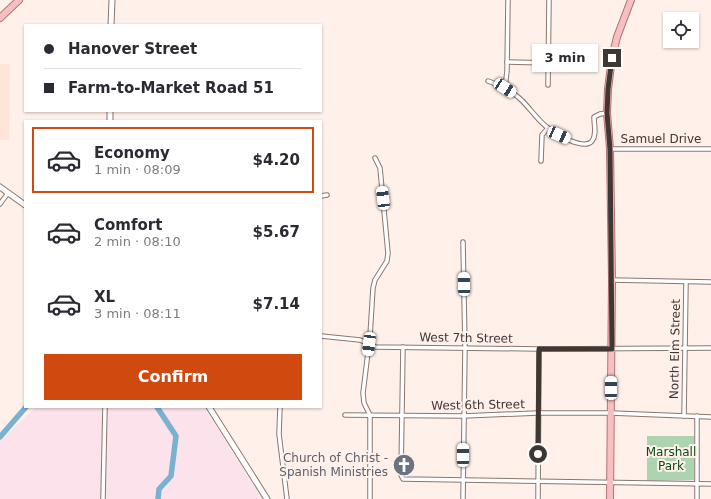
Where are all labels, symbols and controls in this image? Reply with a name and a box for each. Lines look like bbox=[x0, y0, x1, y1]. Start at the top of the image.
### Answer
map controls bbox=[663, 12, 699, 48]
button: locate bbox=[663, 12, 699, 48]
text: Hanover Street bbox=[68, 40, 197, 58]
callout: 3 min bbox=[532, 44, 598, 72]
route end bbox=[603, 49, 621, 67]
text: 3 min bbox=[545, 50, 585, 65]
car bbox=[492, 76, 518, 100]
text: Farm-to-Market Road 51 bbox=[68, 79, 274, 97]
car bbox=[546, 125, 572, 145]
street label: Samuel Drive bbox=[621, 132, 701, 146]
icon: car bbox=[46, 142, 82, 178]
text: Economy bbox=[94, 144, 170, 162]
text: $4.20 bbox=[253, 151, 300, 169]
text: 1 min · 08:09 bbox=[94, 162, 181, 177]
car bbox=[376, 185, 390, 211]
icon: car bbox=[46, 214, 82, 250]
text: Comfort bbox=[94, 216, 162, 234]
text: $5.67 bbox=[253, 223, 300, 241]
text: 2 min · 08:10 bbox=[94, 234, 181, 249]
car bbox=[458, 272, 470, 296]
icon: car bbox=[46, 286, 82, 322]
text: XL bbox=[94, 288, 115, 306]
text: $7.14 bbox=[253, 295, 300, 313]
street label: North Elm Street bbox=[667, 298, 683, 399]
text: 3 min · 08:11 bbox=[94, 306, 181, 321]
street label: West 7th Street bbox=[419, 330, 513, 346]
car bbox=[362, 331, 376, 357]
button: Confirm bbox=[44, 354, 302, 400]
car bbox=[605, 376, 617, 400]
street label: West 6th Street bbox=[431, 397, 525, 413]
car bbox=[457, 443, 469, 467]
route start bbox=[529, 445, 547, 463]
park label: Marshall Park bbox=[646, 445, 696, 473]
place label: Church of Christ - Spanish Ministries bbox=[279, 451, 388, 479]
church icon: Church of Christ - Spanish Ministries bbox=[391, 452, 417, 478]

